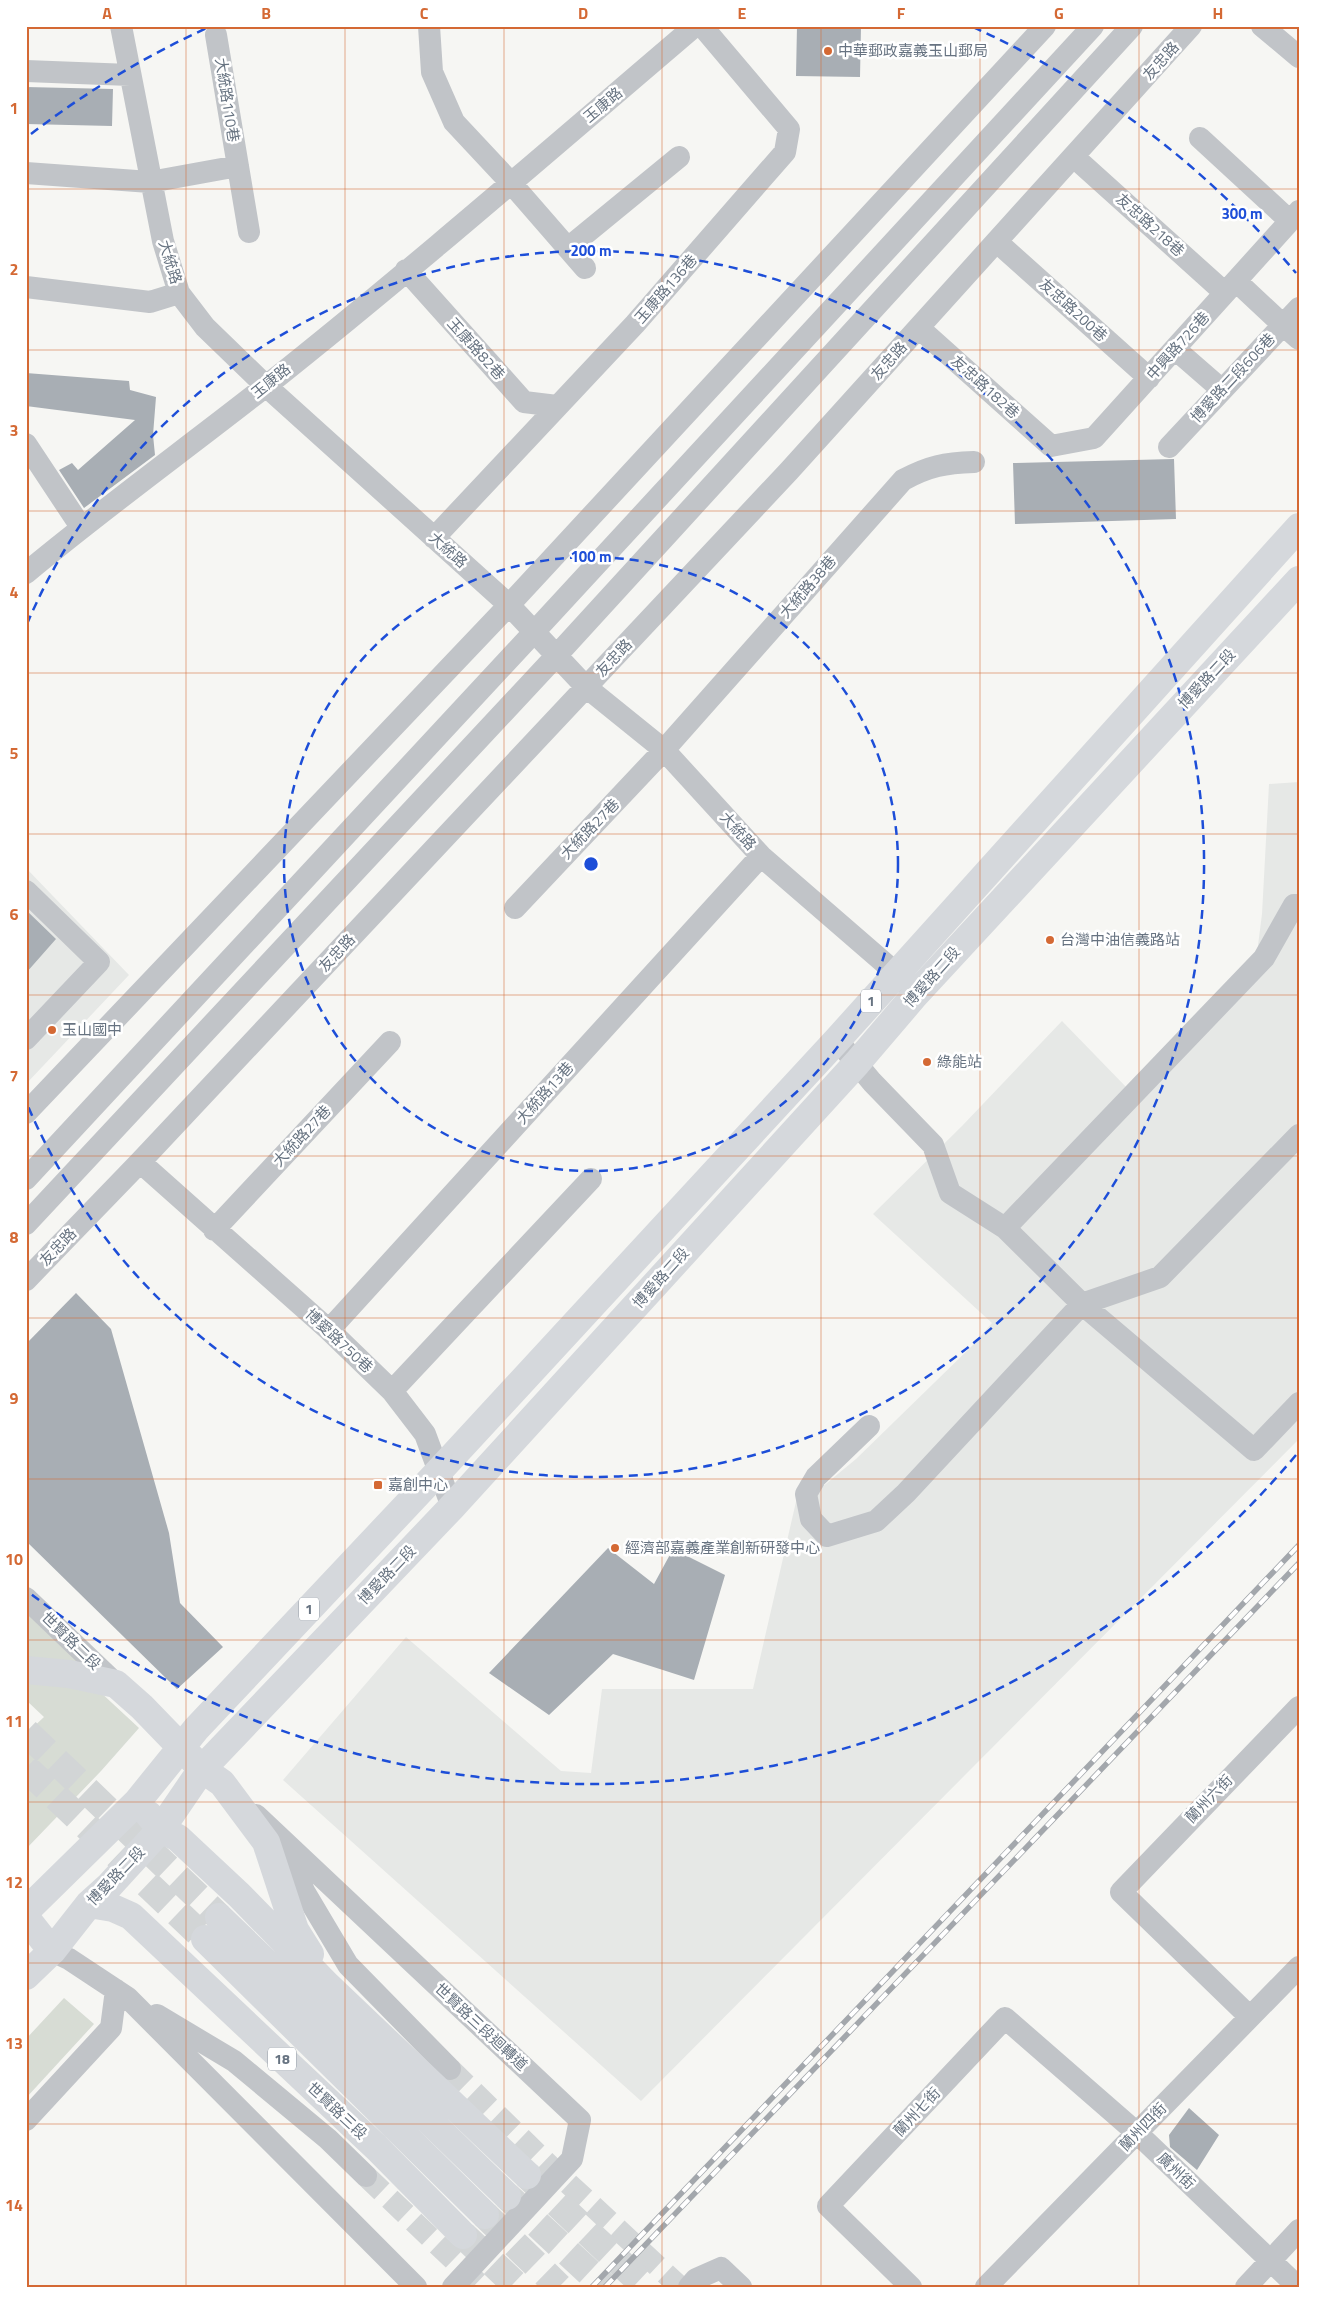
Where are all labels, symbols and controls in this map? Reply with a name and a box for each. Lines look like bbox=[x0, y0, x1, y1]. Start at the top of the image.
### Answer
text: A bbox=[102, 1, 112, 25]
text: B bbox=[261, 1, 271, 25]
text: C bbox=[420, 1, 429, 25]
text: D bbox=[578, 1, 588, 25]
text: E bbox=[738, 1, 747, 25]
text: F bbox=[897, 1, 906, 25]
text: G bbox=[1054, 1, 1064, 25]
text: H bbox=[1213, 1, 1223, 25]
street label: 友忠路 bbox=[1137, 36, 1184, 85]
place label: 中華郵政嘉義玉山郵局 bbox=[838, 39, 988, 62]
marker: 中華郵政嘉義玉山郵局 bbox=[822, 45, 834, 57]
street label: 大統路110巷 bbox=[209, 56, 246, 144]
street label: 玉康路 bbox=[578, 81, 627, 128]
text: 1 bbox=[10, 96, 18, 120]
street label: 友忠路218巷 bbox=[1111, 188, 1190, 262]
text: 300 m bbox=[1221, 202, 1263, 225]
street label: 大統路 bbox=[153, 237, 188, 287]
text: 200 m bbox=[570, 239, 612, 262]
street label: 玉康路136巷 bbox=[629, 249, 702, 328]
text: 2 bbox=[10, 257, 18, 281]
street label: 友忠路200巷 bbox=[1034, 273, 1113, 347]
street label: 中興路726巷 bbox=[1141, 306, 1215, 385]
street label: 玉康路82巷 bbox=[442, 312, 511, 385]
street label: 博愛路二段606巷 bbox=[1185, 328, 1280, 428]
street label: 友忠路 bbox=[865, 336, 912, 385]
street label: 友忠路182巷 bbox=[946, 350, 1025, 424]
street label: 玉康路 bbox=[246, 358, 295, 404]
text: 3 bbox=[10, 418, 18, 442]
street label: 大統路 bbox=[424, 526, 473, 573]
text: 100 m bbox=[570, 545, 612, 568]
street label: 大統路38巷 bbox=[774, 550, 841, 623]
text: 4 bbox=[10, 580, 19, 604]
street label: 友忠路 bbox=[590, 633, 637, 682]
street label: 博愛路二段 bbox=[1173, 643, 1241, 714]
text: 5 bbox=[10, 741, 19, 765]
street label: 大統路27巷 bbox=[555, 793, 625, 864]
street label: 大統路 bbox=[715, 806, 762, 855]
centre of rings bbox=[582, 855, 600, 873]
text: 6 bbox=[10, 902, 19, 926]
street label: 友忠路 bbox=[313, 928, 360, 977]
place label: 台灣中油信義路站 bbox=[1060, 928, 1180, 951]
marker: 台灣中油信義路站 bbox=[1044, 934, 1056, 946]
street label: 博愛路二段 bbox=[898, 941, 965, 1012]
road number: 1 bbox=[861, 989, 881, 1012]
place label: 玉山國中 bbox=[62, 1018, 122, 1041]
marker: 玉山國中 bbox=[46, 1024, 58, 1036]
place label: 綠能站 bbox=[937, 1050, 982, 1073]
street label: 大統路13巷 bbox=[510, 1056, 579, 1129]
marker: 綠能站 bbox=[921, 1056, 933, 1068]
text: 7 bbox=[10, 1064, 18, 1088]
street label: 大統路27巷 bbox=[267, 1100, 336, 1172]
street label: 友忠路 bbox=[34, 1222, 82, 1271]
text: 8 bbox=[10, 1225, 19, 1249]
street label: 博愛路二段 bbox=[627, 1242, 694, 1313]
street label: 博愛路750巷 bbox=[300, 1303, 378, 1378]
text: 9 bbox=[10, 1386, 19, 1410]
place label: 嘉創中心 bbox=[388, 1473, 448, 1496]
marker: 嘉創中心 bbox=[372, 1479, 384, 1491]
place label: 經濟部嘉義產業創新研發中心 bbox=[625, 1536, 820, 1559]
street label: 博愛路二段 bbox=[352, 1540, 421, 1610]
marker: 經濟部嘉義產業創新研發中心 bbox=[609, 1542, 621, 1554]
text: 10 bbox=[5, 1547, 23, 1571]
road number: 1 bbox=[299, 1598, 319, 1620]
street label: 世賢路二段 bbox=[36, 1606, 106, 1675]
text: 11 bbox=[5, 1709, 23, 1733]
street label: 蘭州六街 bbox=[1180, 1769, 1238, 1828]
street label: 博愛路二段 bbox=[81, 1841, 150, 1911]
text: 12 bbox=[5, 1870, 23, 1894]
street label: 世賢路三段迴轉道 bbox=[430, 1977, 533, 2076]
text: 13 bbox=[5, 2031, 23, 2055]
road number: 18 bbox=[268, 2048, 296, 2070]
street label: 世賢路三段 bbox=[302, 2077, 373, 2145]
street label: 蘭州七街 bbox=[888, 2082, 946, 2141]
street label: 蘭州四街 bbox=[1114, 2097, 1172, 2156]
street label: 廣州街 bbox=[1152, 2147, 1201, 2195]
text: 14 bbox=[5, 2193, 23, 2217]

